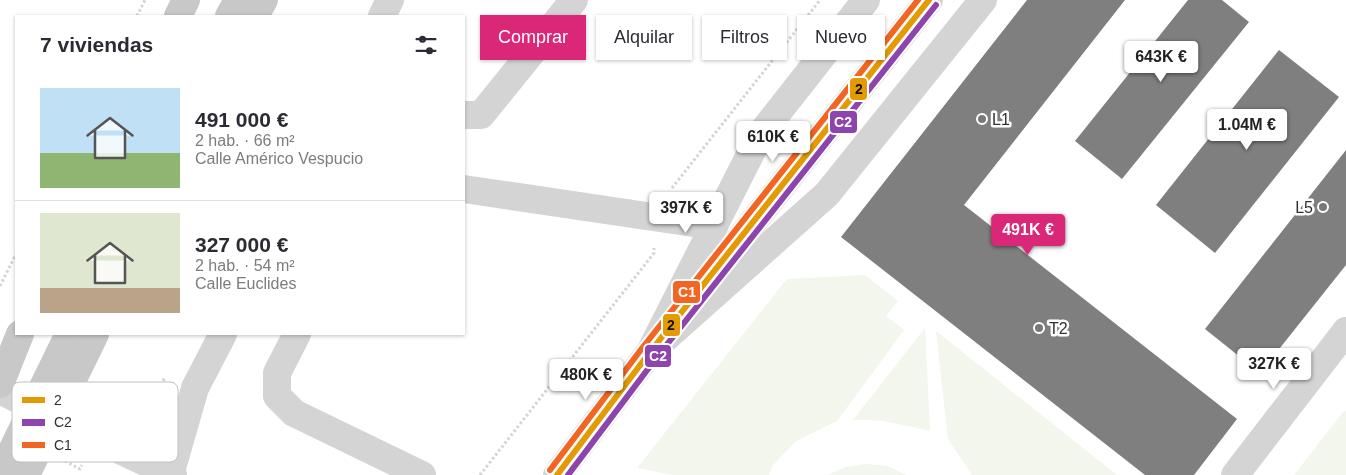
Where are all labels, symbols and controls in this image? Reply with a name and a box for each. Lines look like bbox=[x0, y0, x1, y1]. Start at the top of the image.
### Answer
chip: Comprar bbox=[480, 15, 586, 60]
chip: Alquilar bbox=[596, 15, 692, 60]
chip: Filtros bbox=[702, 15, 787, 60]
chip: Nuevo bbox=[797, 15, 885, 60]
icon: filters bbox=[412, 31, 440, 59]
text: 7 viviendas bbox=[40, 33, 153, 56]
pin: 643K € bbox=[1120, 41, 1202, 83]
text: 643K € bbox=[1135, 48, 1187, 65]
line badge: 2 bbox=[849, 77, 868, 101]
text: 2 bbox=[855, 81, 863, 97]
icon: home bbox=[80, 108, 140, 168]
text: 491 000 € bbox=[195, 108, 288, 131]
pin: 1.04M € bbox=[1201, 108, 1293, 151]
line badge: C2 bbox=[829, 110, 858, 134]
place label: L1 bbox=[992, 111, 1010, 128]
marker: L1 bbox=[976, 113, 988, 125]
text: C2 bbox=[834, 114, 852, 130]
text: 1.04M € bbox=[1218, 116, 1276, 133]
pin: 610K € bbox=[732, 120, 814, 163]
text: 610K € bbox=[747, 128, 799, 145]
text: 2 hab. · 66 m² bbox=[195, 132, 295, 149]
text: Calle Américo Vespucio bbox=[195, 150, 363, 167]
pin: 397K € bbox=[645, 192, 727, 234]
text: 397K € bbox=[660, 199, 712, 216]
place label: L5 bbox=[1295, 199, 1313, 216]
marker: L5 bbox=[1317, 201, 1329, 213]
pin: 491K € bbox=[987, 214, 1069, 256]
text: 491K € bbox=[1002, 221, 1054, 238]
icon: home bbox=[80, 233, 140, 293]
text: 327 000 € bbox=[195, 233, 288, 256]
text: 2 hab. · 54 m² bbox=[195, 257, 295, 274]
text: Calle Euclides bbox=[195, 275, 296, 292]
line badge: C1 bbox=[672, 280, 701, 304]
text: C1 bbox=[678, 284, 696, 300]
line badge: 2 bbox=[662, 313, 681, 337]
text: 2 bbox=[667, 317, 675, 333]
place label: T2 bbox=[1049, 320, 1068, 337]
marker: T2 bbox=[1033, 322, 1045, 334]
line badge: C2 bbox=[644, 344, 672, 368]
text: C2 bbox=[649, 348, 667, 364]
pin: 327K € bbox=[1233, 348, 1315, 390]
text: 327K € bbox=[1248, 355, 1300, 372]
pin: 480K € bbox=[545, 358, 627, 401]
text: 480K € bbox=[560, 366, 612, 383]
legend bbox=[12, 382, 178, 462]
text: 2 bbox=[54, 392, 62, 408]
text: C2 bbox=[54, 414, 72, 430]
text: C1 bbox=[54, 437, 72, 453]

